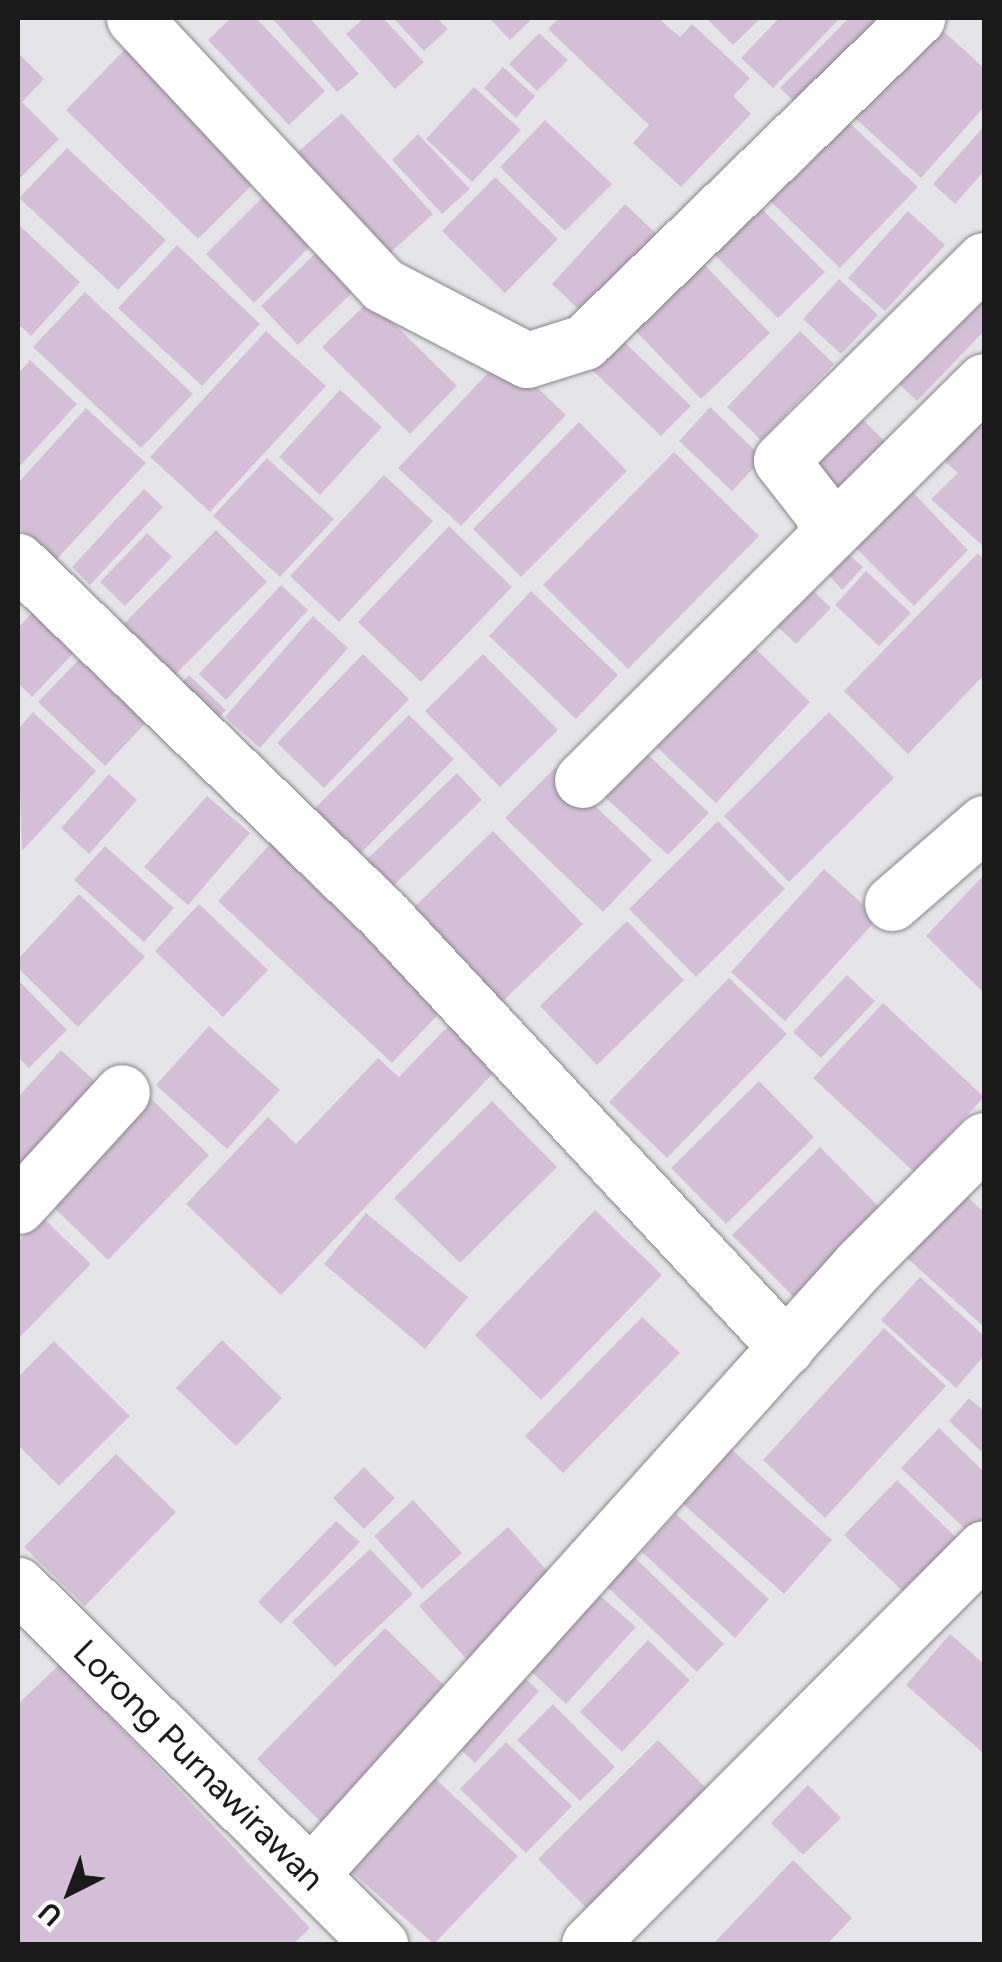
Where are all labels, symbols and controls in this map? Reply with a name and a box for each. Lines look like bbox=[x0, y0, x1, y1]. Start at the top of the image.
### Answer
street label: Lorong Purnawirawan bbox=[65, 1631, 333, 1899]
north arrow bbox=[20, 1842, 120, 1942]
text: U bbox=[31, 1895, 69, 1934]

